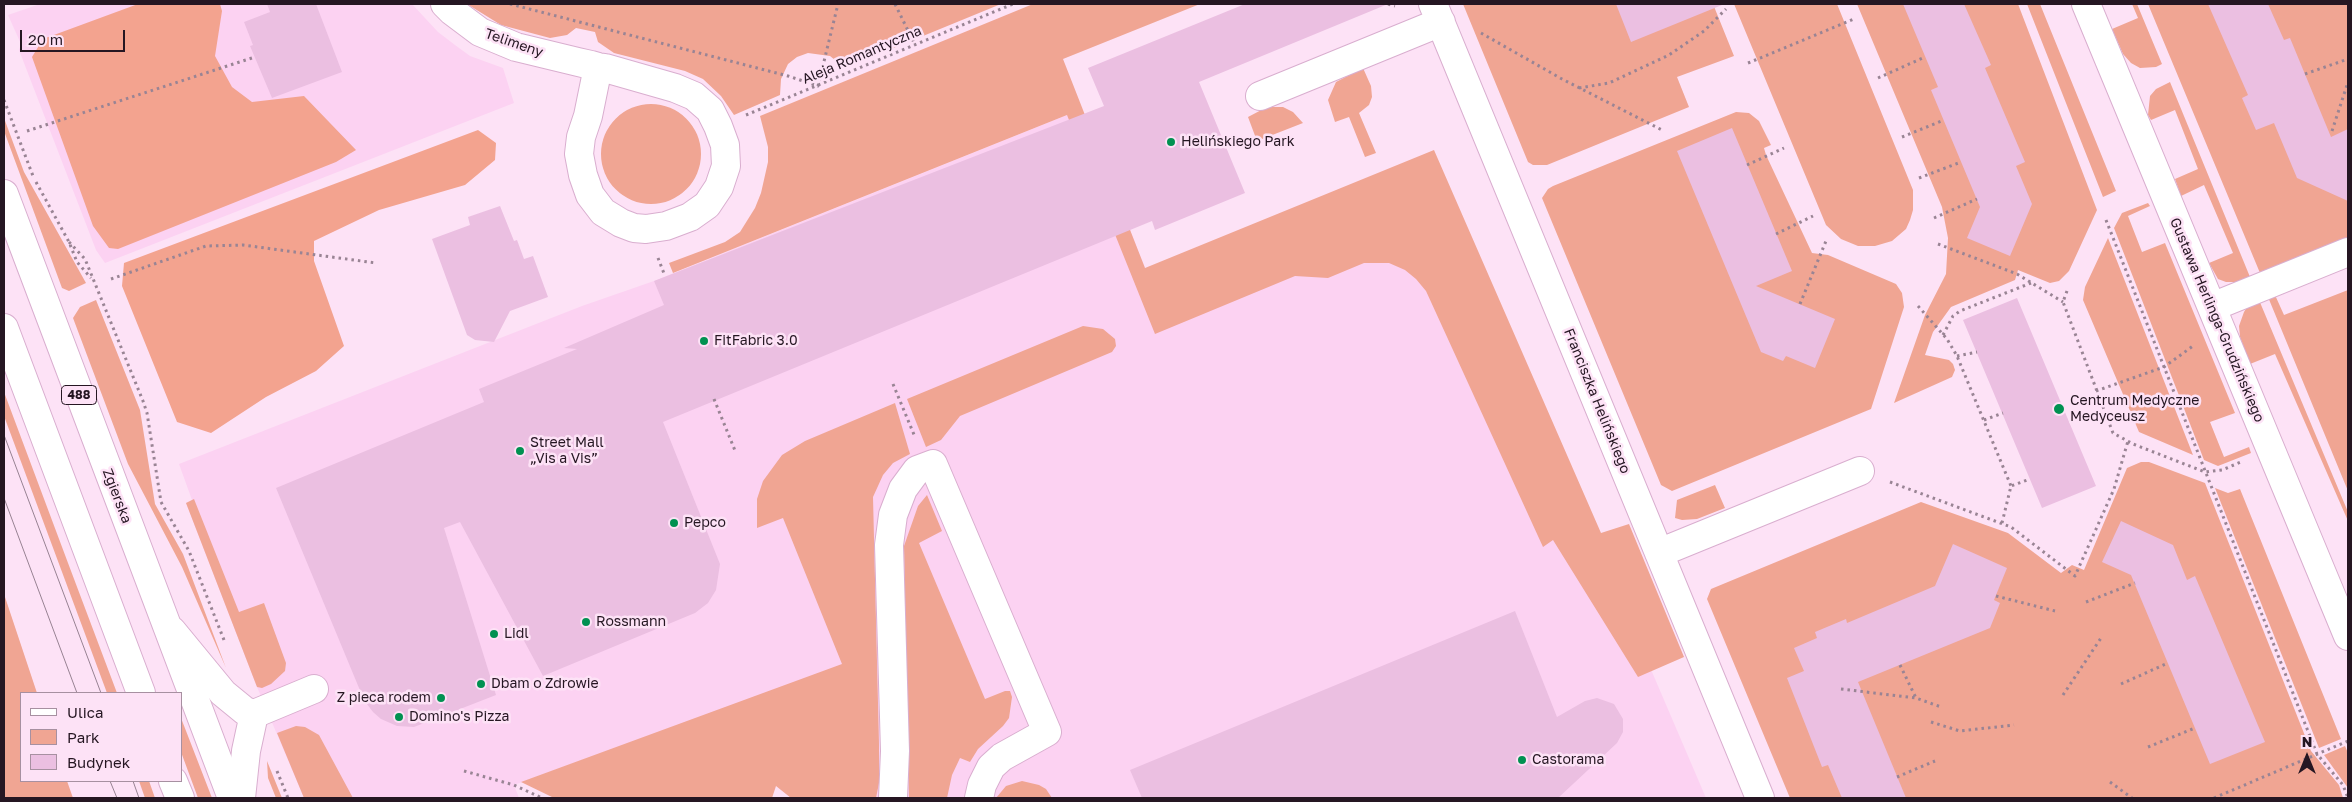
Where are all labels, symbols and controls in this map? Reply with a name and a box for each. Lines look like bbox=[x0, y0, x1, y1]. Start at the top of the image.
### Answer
scale bar bbox=[22, 20, 128, 52]
street label: Aleja Romantyczna bbox=[800, 22, 924, 88]
street label: Telimeny bbox=[483, 25, 545, 61]
text: 20 m bbox=[28, 30, 63, 48]
place label: Helińskiego Park bbox=[1181, 134, 1295, 150]
marker: Helińskiego Park bbox=[1165, 136, 1177, 148]
street label: Gustawa Herlinga-Grudzińskiego bbox=[2166, 215, 2268, 425]
street label: Franciszka Helińskiego bbox=[1560, 326, 1634, 476]
place label: FitFabric 3.0 bbox=[714, 333, 798, 349]
marker: FitFabric 3.0 bbox=[698, 335, 710, 347]
road number: 488 bbox=[62, 386, 96, 404]
place label: Centrum Medyczne Medyceusz bbox=[2070, 393, 2199, 426]
marker: Centrum Medyczne Medyceusz bbox=[2052, 402, 2066, 416]
place label: Street Mall „Vis a Vis” bbox=[530, 435, 604, 468]
marker: Street Mall „Vis a Vis” bbox=[514, 445, 526, 457]
street label: Zgierska bbox=[99, 466, 135, 526]
place label: Pepco bbox=[684, 515, 726, 531]
marker: Pepco bbox=[668, 517, 680, 529]
place label: Rossmann bbox=[596, 614, 666, 630]
marker: Rossmann bbox=[580, 616, 592, 628]
place label: Lidl bbox=[504, 626, 529, 642]
marker: Lidl bbox=[488, 628, 500, 640]
place label: Dbam o Zdrowie bbox=[491, 676, 599, 692]
marker: Dbam o Zdrowie bbox=[475, 678, 487, 690]
place label: Z pieca rodem bbox=[337, 690, 431, 706]
legend bbox=[20, 692, 182, 782]
marker: Z pieca rodem bbox=[435, 692, 447, 704]
text: Ulica bbox=[67, 703, 103, 721]
place label: Domino's Pizza bbox=[409, 709, 509, 725]
marker: Domino's Pizza bbox=[393, 711, 405, 723]
text: Park bbox=[67, 728, 99, 746]
north arrow bbox=[2282, 732, 2332, 782]
text: N bbox=[2302, 733, 2312, 750]
place label: Castorama bbox=[1532, 752, 1604, 768]
text: Budynek bbox=[67, 753, 130, 771]
marker: Castorama bbox=[1516, 754, 1528, 766]

